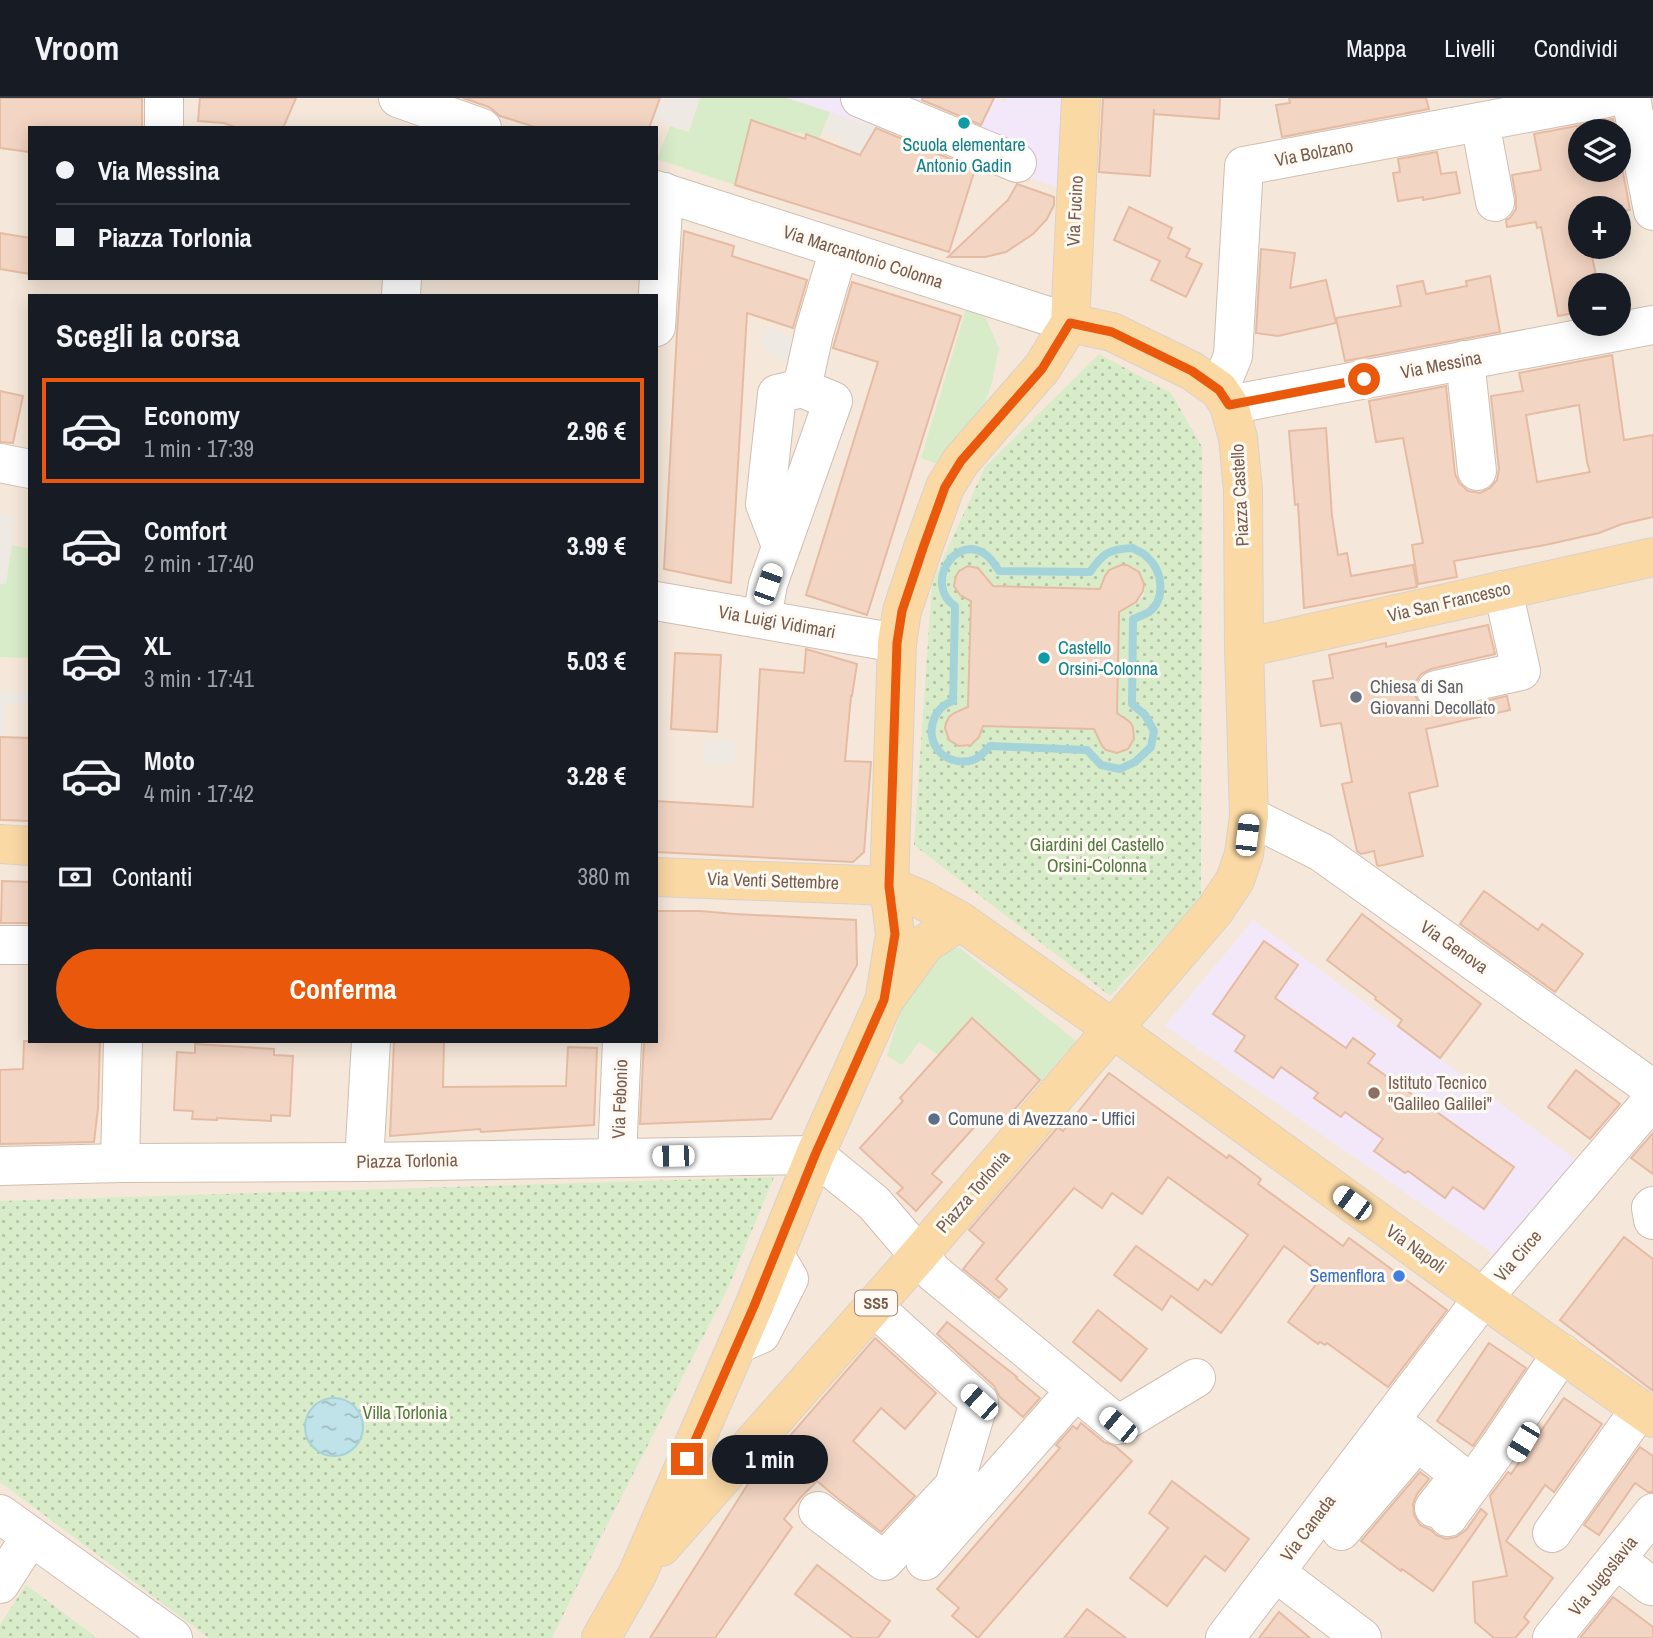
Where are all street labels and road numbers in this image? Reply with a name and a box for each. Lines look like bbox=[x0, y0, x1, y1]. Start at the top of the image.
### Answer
street label: Via Bolzano bbox=[1273, 133, 1355, 172]
street label: Via Fucino bbox=[1060, 175, 1089, 247]
street label: Via Marcantonio Colonna bbox=[780, 219, 946, 294]
street label: Via Messina bbox=[1398, 344, 1483, 385]
street label: Piazza Castello bbox=[1224, 443, 1255, 547]
street label: Via San Francesco bbox=[1385, 575, 1513, 628]
street label: Via Luigi Vidimari bbox=[717, 599, 838, 644]
street label: Via Venti Settembre bbox=[707, 866, 839, 895]
street label: Via Genova bbox=[1415, 914, 1493, 979]
street label: Via Febonio bbox=[606, 1059, 633, 1139]
street label: Piazza Torlonia bbox=[930, 1145, 1015, 1238]
street label: Piazza Torlonia bbox=[356, 1147, 458, 1174]
street label: Via Napoli bbox=[1381, 1218, 1451, 1279]
street label: Via Circe bbox=[1488, 1224, 1547, 1287]
road number: SS5 bbox=[855, 1290, 897, 1316]
street label: Via Canada bbox=[1274, 1489, 1341, 1566]
street label: Via Jugoslavia bbox=[1563, 1530, 1643, 1621]

